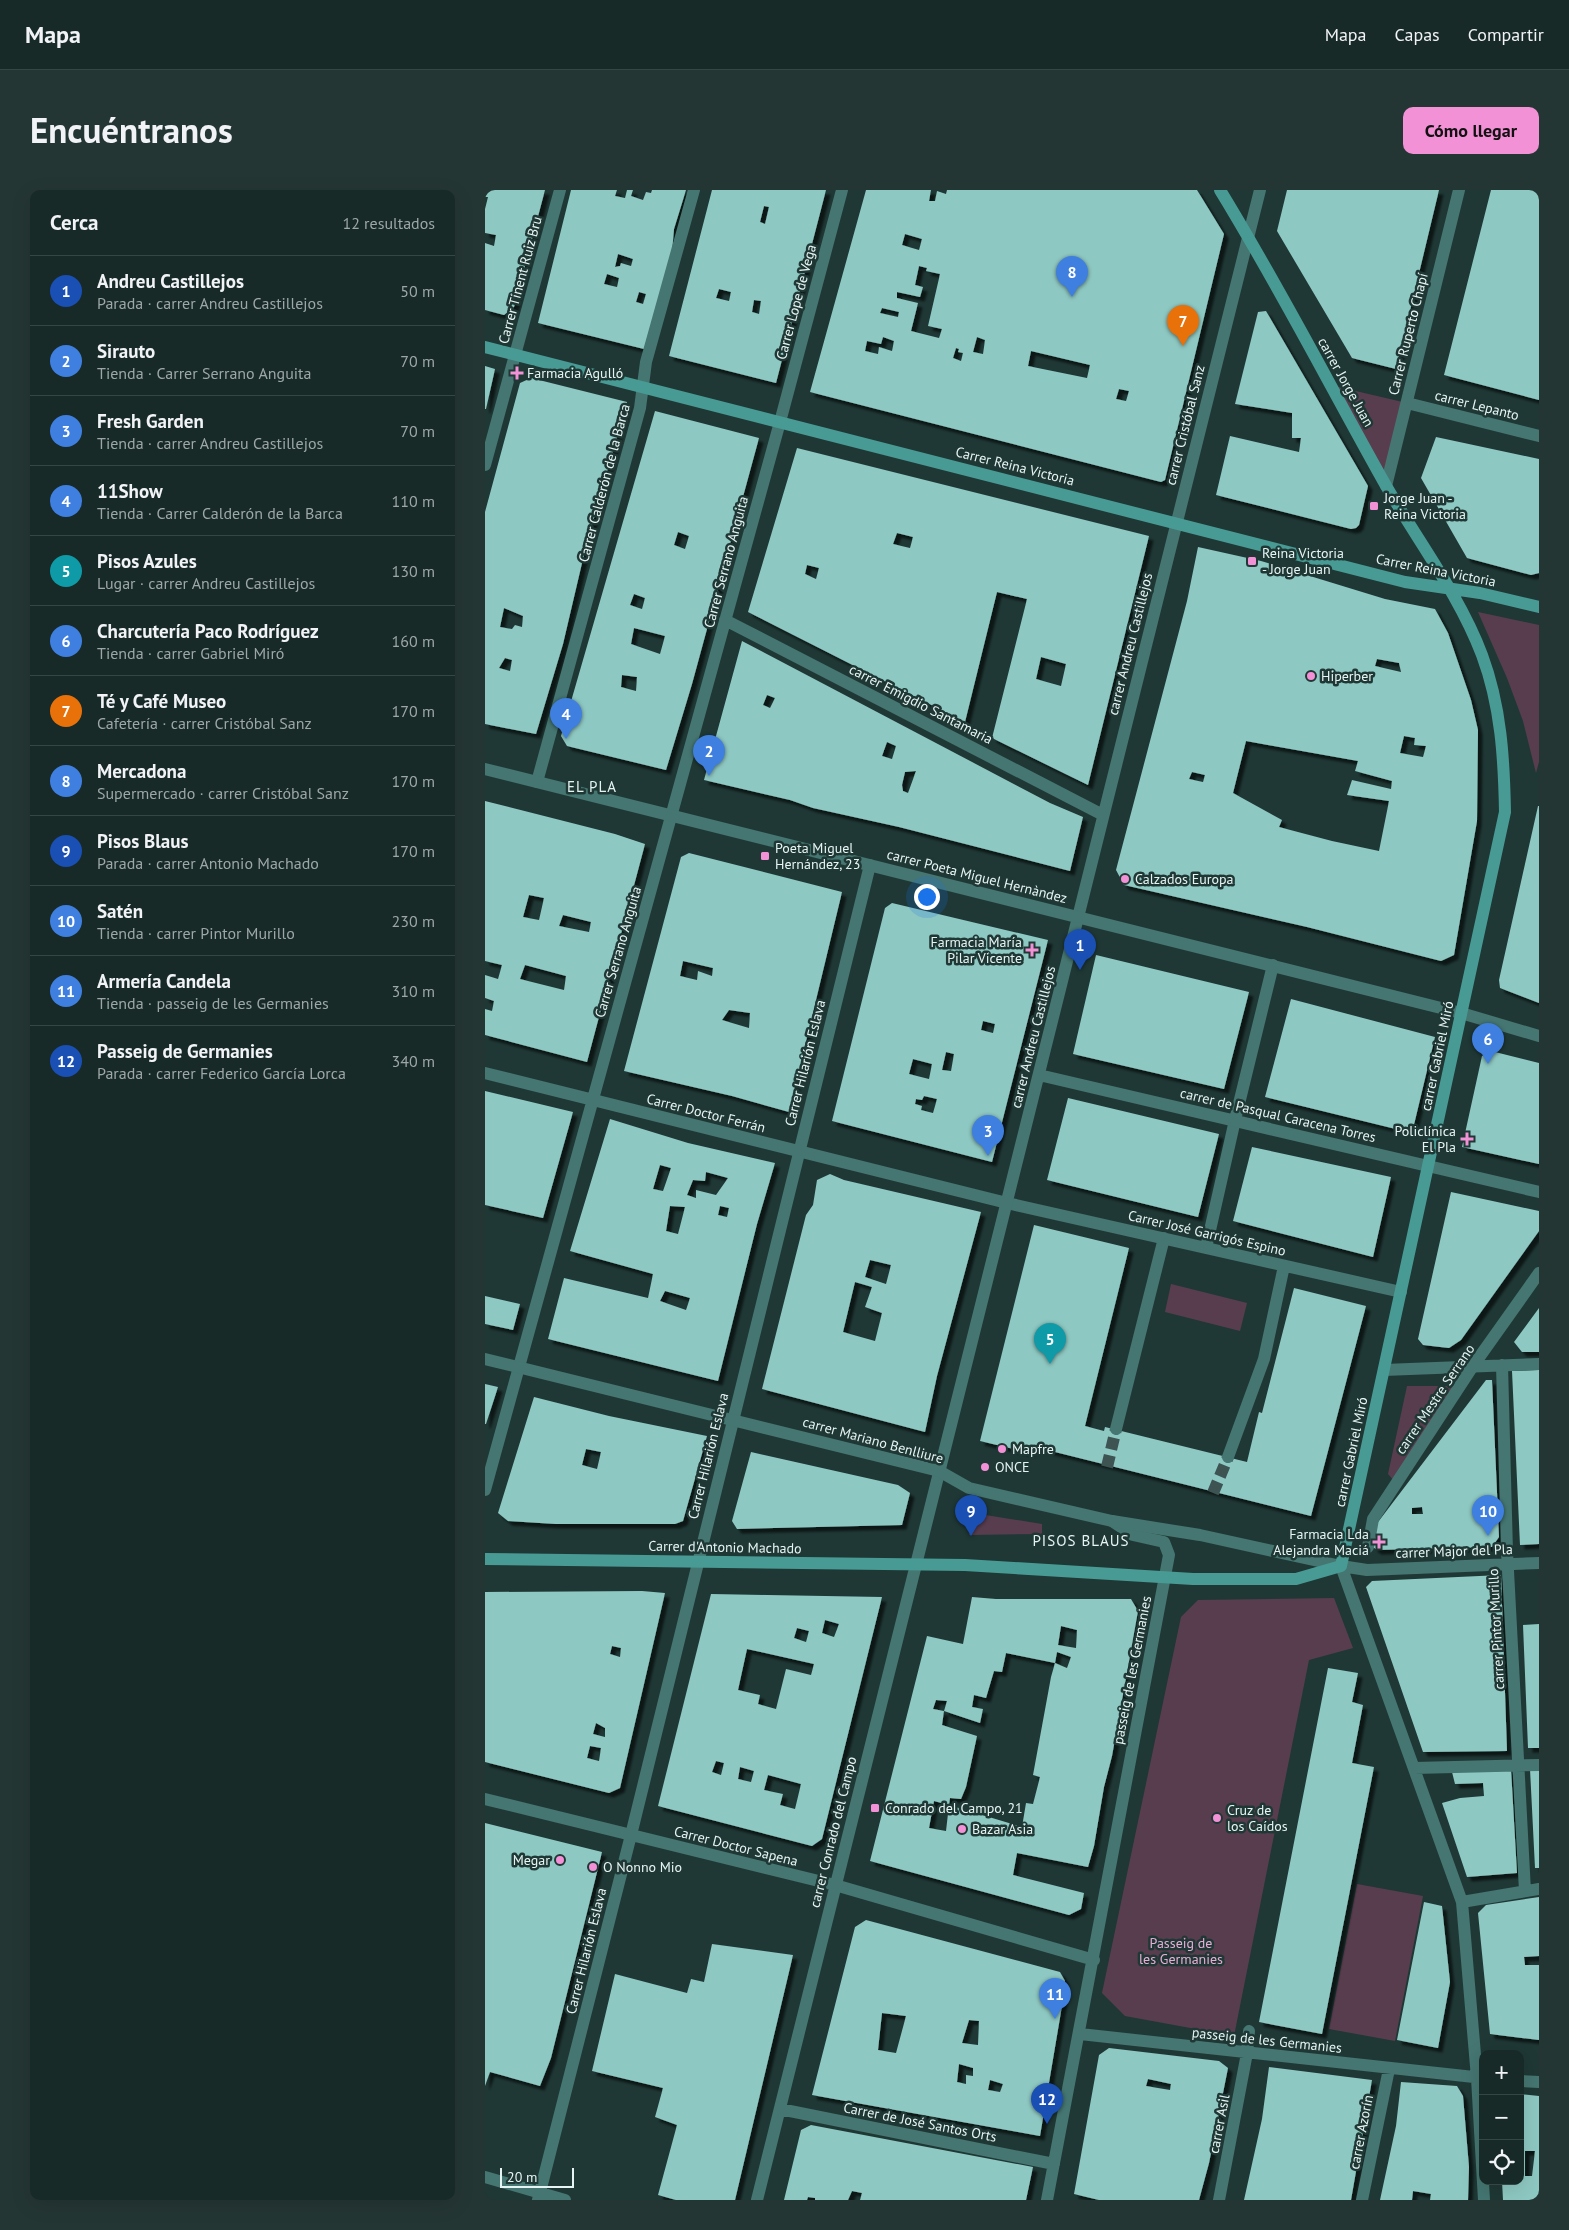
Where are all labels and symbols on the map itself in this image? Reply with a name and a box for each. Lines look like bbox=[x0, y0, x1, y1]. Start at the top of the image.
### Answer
street label: Carrer Tinent Ruiz Bru bbox=[494, 214, 546, 346]
street label: Carrer Lope de Vega bbox=[772, 242, 820, 362]
pin: 8 bbox=[1056, 256, 1088, 297]
street label: Carrer Ruperto Chapí bbox=[1384, 271, 1432, 397]
pin: 7 bbox=[1167, 305, 1199, 346]
street label: carrer Jorge Juan bbox=[1314, 334, 1378, 430]
street label: carrer Cristóbal Sanz bbox=[1161, 363, 1209, 487]
place label: Farmacia Agulló bbox=[527, 364, 623, 382]
marker: Farmacia Agulló bbox=[511, 367, 523, 379]
street label: carrer Lepanto bbox=[1433, 386, 1521, 424]
street label: Carrer Calderón de la Barca bbox=[574, 402, 634, 564]
street label: Carrer Reina Victoria bbox=[954, 443, 1076, 489]
place label: Jorge Juan - Reina Victoria bbox=[1383, 489, 1466, 523]
street label: Carrer Serrano Anguita bbox=[700, 494, 752, 630]
marker: Jorge Juan - Reina Victoria bbox=[1368, 500, 1380, 512]
place label: Reina Victoria - Jorge Juan bbox=[1262, 544, 1344, 578]
street label: Carrer Reina Victoria bbox=[1374, 550, 1498, 590]
marker: Reina Victoria - Jorge Juan bbox=[1246, 555, 1258, 567]
street label: carrer Andreu Castillejos bbox=[1104, 571, 1156, 717]
street label: carrer Emigdio Santamaria bbox=[846, 660, 996, 748]
place label: Hiperber bbox=[1321, 667, 1373, 685]
marker: Hiperber bbox=[1305, 670, 1317, 682]
pin: 4 bbox=[550, 698, 582, 739]
pin: 2 bbox=[693, 735, 725, 776]
district label: EL PLA bbox=[567, 777, 617, 796]
place label: Poeta Miguel Hernández, 23 bbox=[775, 839, 860, 873]
street label: carrer Poeta Miguel Hernàndez bbox=[885, 845, 1069, 907]
marker: Poeta Miguel Hernández, 23 bbox=[759, 850, 771, 862]
place label: Calzados Europa bbox=[1135, 870, 1234, 888]
marker: Calzados Europa bbox=[1119, 873, 1131, 885]
street label: Carrer Serrano Anguita bbox=[591, 884, 645, 1020]
your location bbox=[914, 884, 940, 910]
pin: 1 bbox=[1064, 929, 1096, 970]
place label: Farmacia María Pilar Vicente bbox=[931, 933, 1022, 967]
marker: Farmacia María Pilar Vicente bbox=[1026, 944, 1038, 956]
street label: carrer Andreu Castillejos bbox=[1007, 964, 1059, 1110]
street label: Carrer Hilarión Eslava bbox=[781, 998, 829, 1128]
street label: carrer Gabriel Miró bbox=[1417, 999, 1457, 1113]
pin: 6 bbox=[1472, 1023, 1504, 1064]
street label: carrer de Pasqual Caracena Torres bbox=[1178, 1084, 1378, 1146]
street label: Carrer Doctor Ferrán bbox=[645, 1090, 767, 1136]
pin: 3 bbox=[972, 1115, 1004, 1156]
place label: Policlínica El Pla bbox=[1395, 1122, 1456, 1156]
marker: Policlínica El Pla bbox=[1460, 1132, 1474, 1146]
street label: Carrer José Garrigós Espino bbox=[1126, 1206, 1288, 1260]
pin: 5 bbox=[1034, 1323, 1066, 1364]
street label: carrer Mestre Serrano bbox=[1391, 1340, 1479, 1458]
street label: Carrer Hilarión Eslava bbox=[684, 1391, 732, 1521]
street label: carrer Gabriel Miró bbox=[1331, 1395, 1371, 1509]
street label: carrer Mariano Benlliure bbox=[801, 1413, 945, 1467]
place label: Mapfre bbox=[1012, 1440, 1054, 1458]
marker: Mapfre bbox=[996, 1443, 1008, 1455]
place label: ONCE bbox=[995, 1458, 1030, 1476]
marker: ONCE bbox=[979, 1461, 991, 1473]
pin: 9 bbox=[955, 1495, 987, 1536]
pin: 10 bbox=[1472, 1495, 1504, 1536]
place label: Farmacia Lda Alejandra Maciá bbox=[1273, 1525, 1369, 1559]
district label: PISOS BLAUS bbox=[1032, 1531, 1130, 1550]
marker: Farmacia Lda Alejandra Maciá bbox=[1373, 1536, 1385, 1548]
street label: Carrer d'Antonio Machado bbox=[648, 1537, 802, 1557]
street label: carrer Major del Pla bbox=[1395, 1540, 1513, 1562]
street label: carrer Pintor Murillo bbox=[1484, 1568, 1508, 1690]
street label: passeig de les Germanies bbox=[1109, 1594, 1155, 1746]
street label: carrer Conrado del Campo bbox=[805, 1755, 861, 1909]
place label: Conrado del Campo, 21 bbox=[885, 1799, 1023, 1817]
place label: Cruz de los Caídos bbox=[1227, 1801, 1288, 1835]
marker: Conrado del Campo, 21 bbox=[869, 1802, 881, 1814]
marker: Cruz de los Caídos bbox=[1211, 1812, 1223, 1824]
place label: Bazar Asia bbox=[972, 1820, 1033, 1838]
street label: Carrer Doctor Sapena bbox=[672, 1822, 800, 1870]
marker: Bazar Asia bbox=[956, 1823, 968, 1835]
place label: Megar bbox=[513, 1851, 550, 1869]
marker: Megar bbox=[554, 1854, 566, 1866]
place label: O Nonno Mio bbox=[603, 1858, 682, 1876]
marker: O Nonno Mio bbox=[587, 1861, 599, 1873]
street label: Carrer Hilarión Eslava bbox=[562, 1886, 610, 2016]
park label: Passeig de les Germanies bbox=[1139, 1934, 1223, 1968]
pin: 11 bbox=[1039, 1978, 1071, 2019]
street label: passeig de les Germanies bbox=[1191, 2023, 1343, 2057]
pin: 12 bbox=[1031, 2083, 1063, 2124]
street label: carrer Asil bbox=[1204, 2093, 1234, 2155]
street label: carrer Azorín bbox=[1345, 2093, 1377, 2171]
street label: Carrer de José Santos Orts bbox=[842, 2098, 998, 2146]
scale bar bbox=[500, 2165, 574, 2188]

